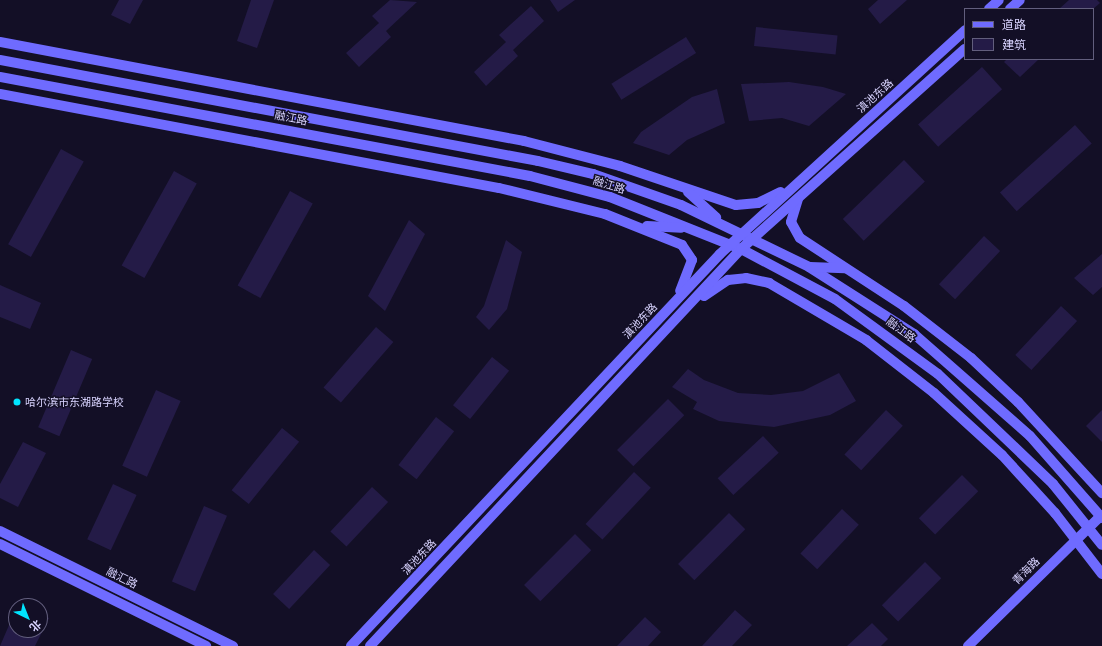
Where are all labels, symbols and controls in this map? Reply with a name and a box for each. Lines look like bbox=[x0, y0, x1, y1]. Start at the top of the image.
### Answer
legend bbox=[964, 8, 1094, 60]
text: 道路 bbox=[1002, 16, 1026, 33]
text: 建筑 bbox=[1002, 36, 1026, 53]
street label: 滇池东路 bbox=[854, 76, 896, 116]
street label: 融江路 bbox=[274, 108, 308, 128]
street label: 融江路 bbox=[591, 174, 627, 196]
street label: 滇池东路 bbox=[620, 300, 660, 342]
street label: 融江路 bbox=[884, 315, 918, 345]
place label: 哈尔滨市东湖路学校 bbox=[25, 395, 124, 409]
marker: 哈尔滨市东湖路学校 bbox=[12, 397, 22, 407]
street label: 滇池东路 bbox=[399, 536, 439, 578]
street label: 青海路 bbox=[1010, 555, 1042, 587]
street label: 融汇路 bbox=[104, 565, 140, 591]
north arrow bbox=[8, 598, 48, 638]
text: 北 bbox=[27, 617, 45, 636]

